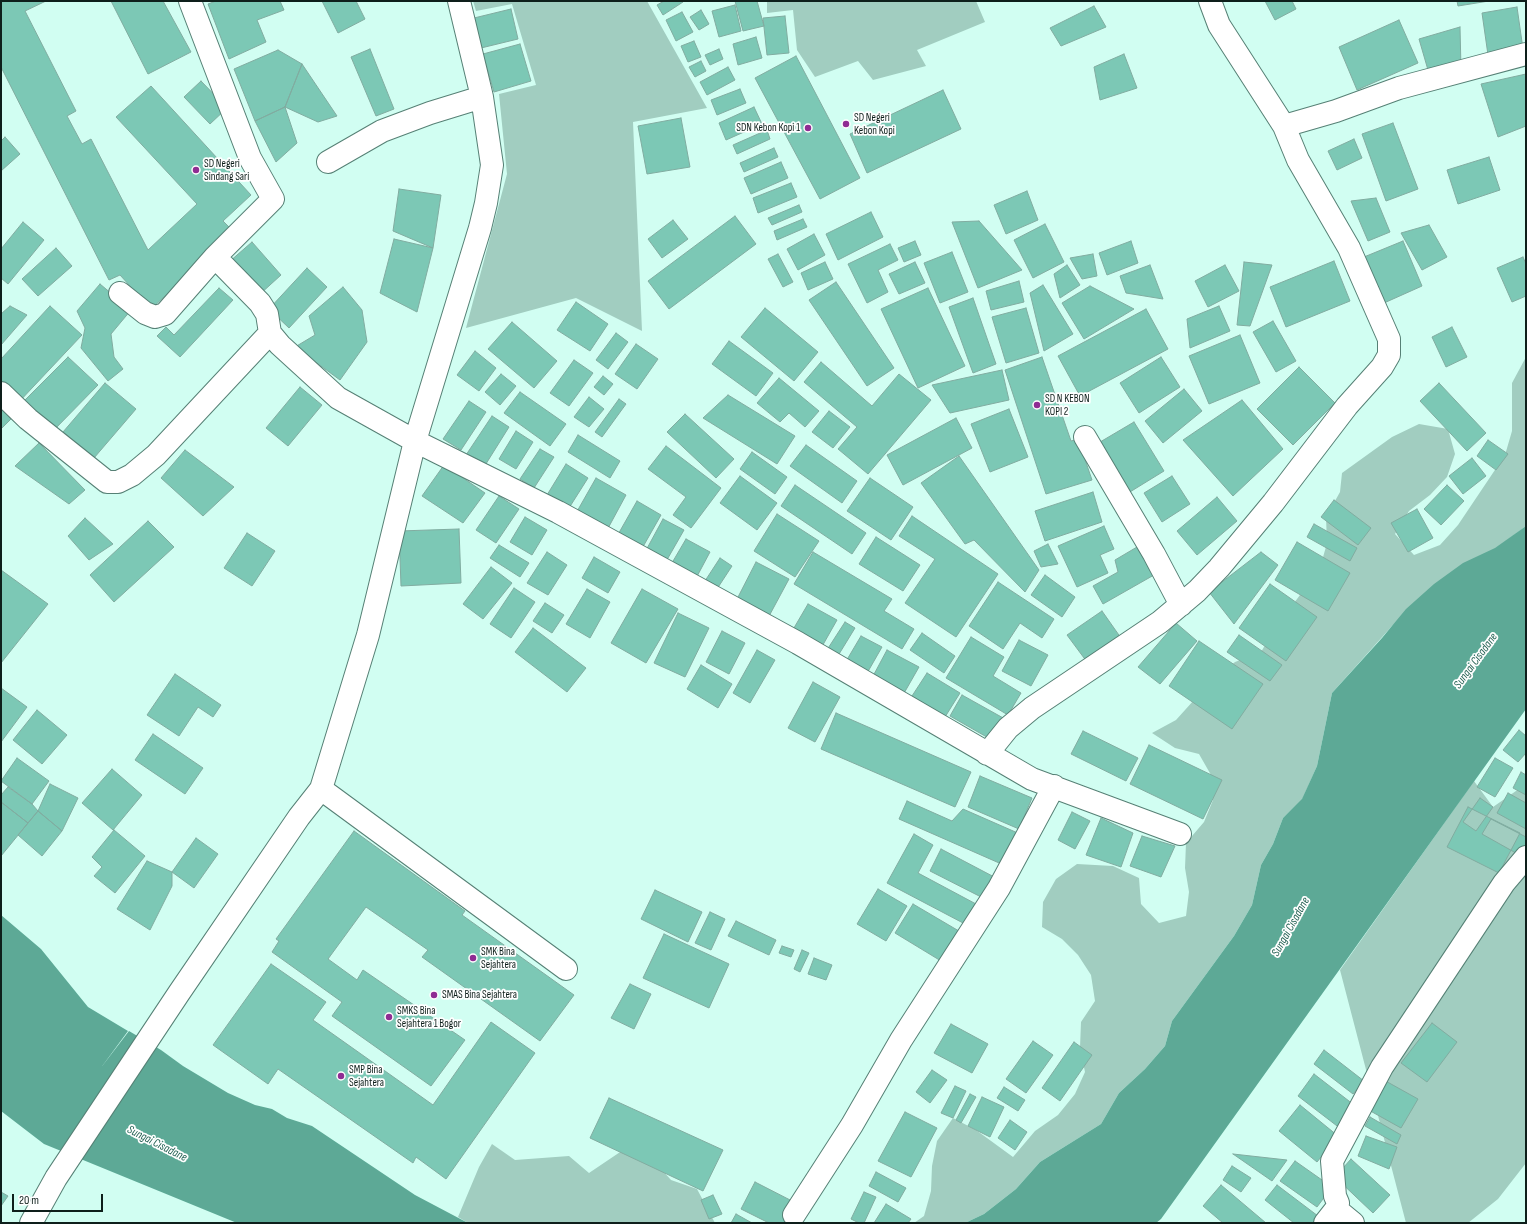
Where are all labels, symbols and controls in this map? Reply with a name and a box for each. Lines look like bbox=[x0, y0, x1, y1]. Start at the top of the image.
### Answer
place label: SD Negeri Kebon Kopi bbox=[854, 111, 895, 137]
marker: SD Negeri Kebon Kopi bbox=[841, 119, 851, 129]
place label: SDN Kebon Kopi 1 bbox=[736, 121, 800, 135]
marker: SDN Kebon Kopi 1 bbox=[803, 123, 813, 133]
place label: SD Negeri Sindang Sari bbox=[204, 157, 249, 183]
marker: SD Negeri Sindang Sari bbox=[191, 165, 201, 175]
place label: SD N KEBON KOPI 2 bbox=[1045, 392, 1090, 418]
marker: SD N KEBON KOPI 2 bbox=[1032, 400, 1042, 410]
water label: Sungai Cisadane bbox=[1451, 630, 1501, 692]
water label: Sungai Cisadane bbox=[1269, 895, 1313, 959]
place label: SMK Bina Sejahtera bbox=[481, 945, 516, 971]
marker: SMK Bina Sejahtera bbox=[468, 953, 478, 963]
place label: SMAS Bina Sejahtera bbox=[442, 988, 517, 1002]
marker: SMAS Bina Sejahtera bbox=[429, 990, 439, 1000]
place label: SMKS Bina Sejahtera 1 Bogor bbox=[397, 1004, 461, 1030]
marker: SMKS Bina Sejahtera 1 Bogor bbox=[384, 1012, 394, 1022]
place label: SMP Bina Sejahtera bbox=[349, 1063, 384, 1089]
marker: SMP Bina Sejahtera bbox=[336, 1071, 346, 1081]
water label: Sungai Cisadane bbox=[125, 1123, 189, 1165]
scale bar bbox=[14, 1186, 105, 1212]
text: 20 m bbox=[19, 1193, 39, 1208]

